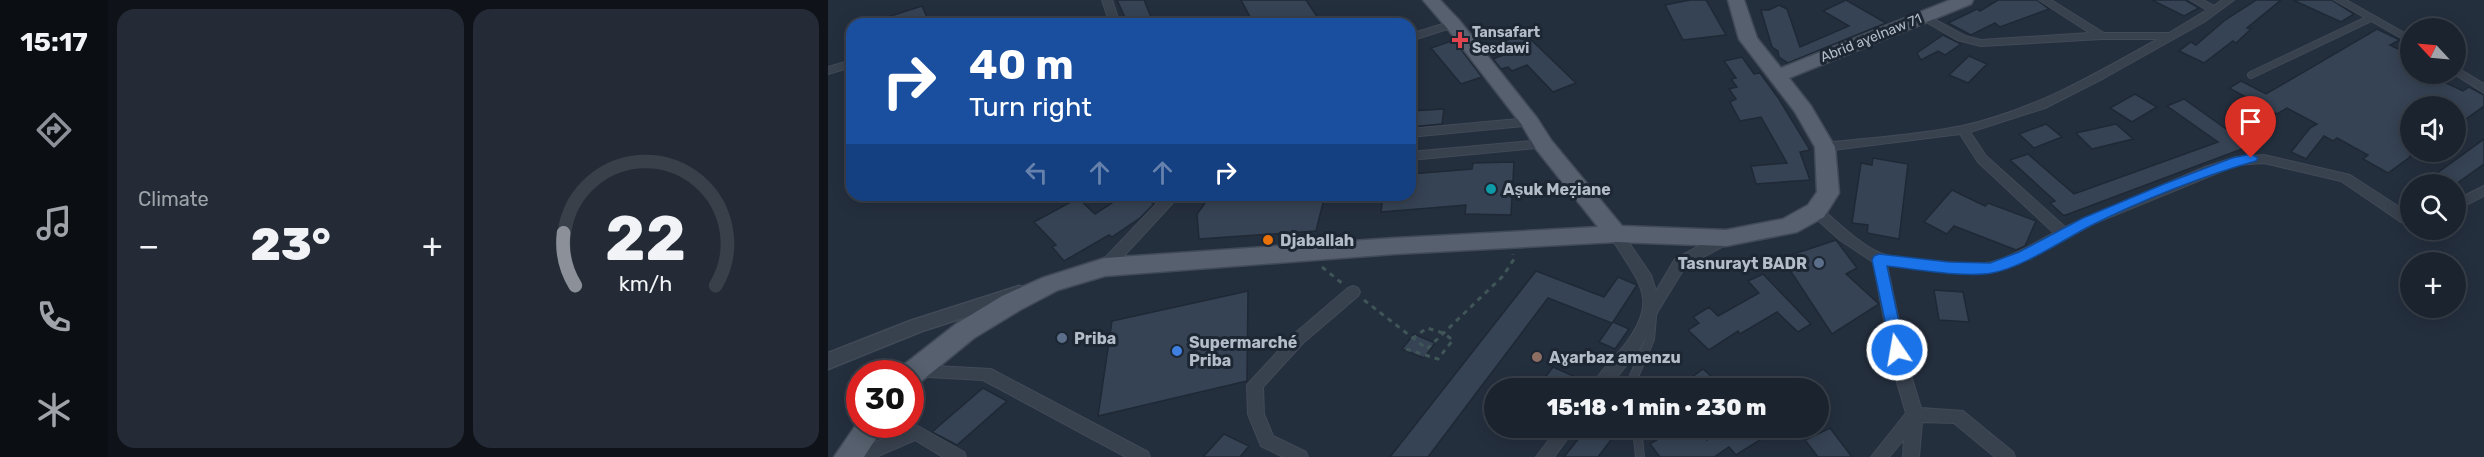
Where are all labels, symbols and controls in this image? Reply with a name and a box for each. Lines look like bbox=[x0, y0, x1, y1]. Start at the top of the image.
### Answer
street label: Abrid aɣelnaw 71 bbox=[1818, 10, 1924, 66]
north arrow bbox=[2400, 18, 2466, 84]
map controls bbox=[2400, 18, 2466, 318]
place label: Tansafart Seɛdawi bbox=[1472, 24, 1540, 57]
text: 15:17 bbox=[20, 26, 88, 58]
marker: Tansafart Seɛdawi bbox=[1453, 33, 1467, 47]
text: 40 m bbox=[969, 40, 1074, 90]
icon: right bbox=[870, 42, 948, 120]
text: Turn right bbox=[969, 91, 1092, 123]
pin bbox=[2225, 96, 2276, 158]
button: sound bbox=[2400, 96, 2466, 162]
icon: arrive bbox=[2234, 105, 2267, 138]
icon: directions bbox=[33, 109, 75, 151]
icon: left bbox=[1020, 156, 1053, 189]
icon: ahead bbox=[1083, 156, 1116, 189]
icon: ahead bbox=[1146, 156, 1179, 189]
icon: right bbox=[1209, 156, 1242, 189]
button: search bbox=[2400, 174, 2466, 240]
place label: Aṣuk Meẓiane bbox=[1503, 180, 1611, 199]
marker: Aṣuk Meẓiane bbox=[1484, 182, 1498, 196]
text: Climate bbox=[138, 187, 209, 211]
icon: music bbox=[33, 202, 75, 244]
text: 22 bbox=[605, 202, 686, 276]
text: 23° bbox=[251, 218, 331, 271]
text: − bbox=[138, 226, 159, 265]
text: + bbox=[422, 226, 442, 265]
place label: Djaballah bbox=[1280, 231, 1354, 250]
marker: Djaballah bbox=[1261, 233, 1275, 247]
button: + bbox=[2400, 252, 2466, 318]
place label: Tasnurayt BADR bbox=[1678, 254, 1807, 273]
marker: Tasnurayt BADR bbox=[1812, 256, 1826, 270]
text: km/h bbox=[619, 271, 673, 296]
icon: phone bbox=[33, 296, 75, 338]
position arrow bbox=[1865, 318, 1929, 382]
place label: Priba bbox=[1074, 329, 1116, 348]
marker: Priba bbox=[1055, 331, 1069, 345]
place label: Supermarché Priba bbox=[1189, 333, 1297, 370]
marker: Supermarché Priba bbox=[1170, 344, 1184, 358]
place label: Aɣarbaz amenzu bbox=[1549, 348, 1681, 367]
marker: Aɣarbaz amenzu bbox=[1530, 350, 1544, 364]
speed limit sign: 30 bbox=[846, 360, 924, 438]
icon: climate bbox=[33, 389, 75, 431]
text: 15:18 · 1 min · 230 m bbox=[1547, 394, 1766, 421]

